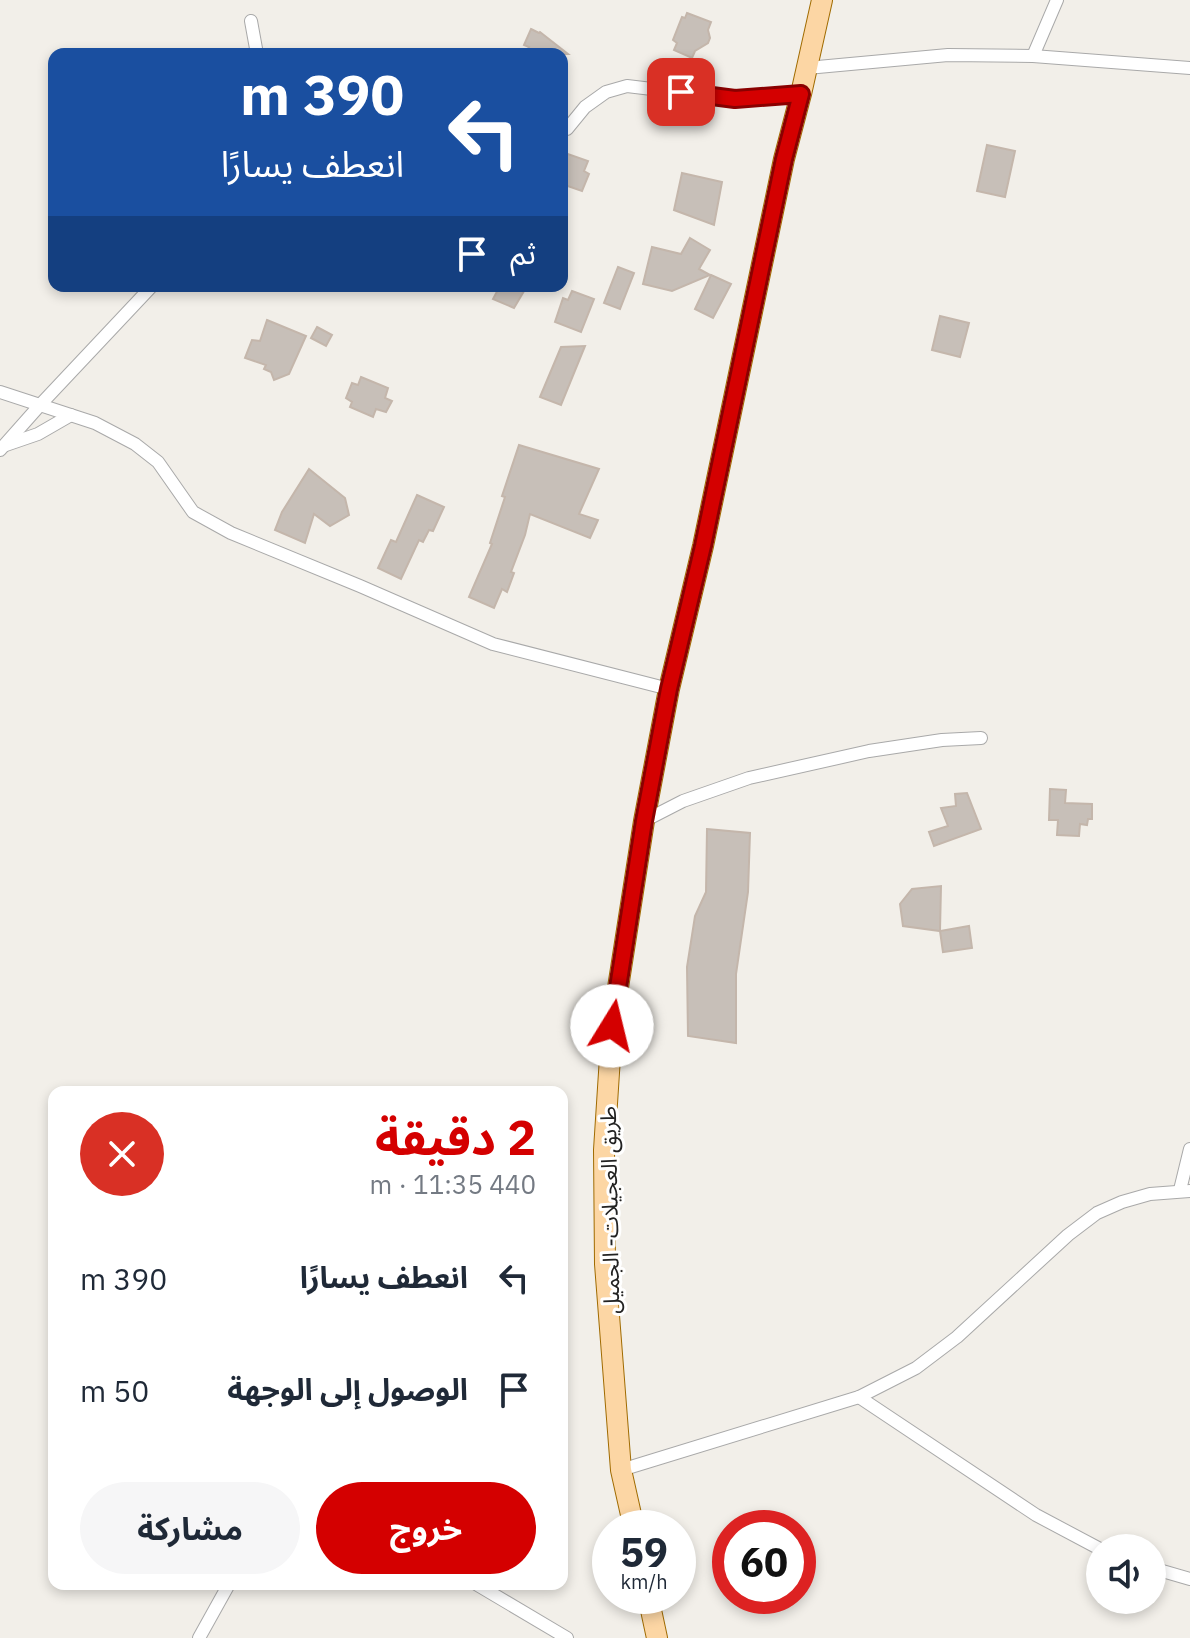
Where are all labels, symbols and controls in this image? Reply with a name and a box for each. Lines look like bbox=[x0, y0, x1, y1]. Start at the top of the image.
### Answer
text: 390 m bbox=[240, 58, 404, 130]
pin bbox=[647, 58, 715, 126]
icon: arrive bbox=[659, 70, 703, 114]
icon: left bbox=[432, 80, 536, 184]
text: انعطف يسارًا bbox=[221, 140, 404, 187]
icon: arrive bbox=[450, 232, 494, 276]
text: ثم bbox=[510, 233, 536, 272]
position arrow bbox=[570, 984, 654, 1068]
text: 2 دقيقة bbox=[375, 1106, 536, 1168]
street label: طريق العجيلات- الجميل bbox=[593, 1106, 625, 1314]
button: close bbox=[80, 1112, 164, 1196]
text: 440 m · 11:35 bbox=[370, 1167, 536, 1201]
icon: left bbox=[492, 1256, 536, 1300]
text: انعطف يسارًا bbox=[300, 1257, 468, 1296]
text: 390 m bbox=[80, 1259, 167, 1298]
icon: arrive bbox=[492, 1368, 536, 1412]
text: الوصول إلى الوجهة bbox=[227, 1369, 468, 1408]
text: 50 m bbox=[80, 1371, 149, 1410]
button: مشاركة bbox=[80, 1482, 300, 1574]
button: خروج bbox=[316, 1482, 536, 1574]
speed limit sign: 60 bbox=[712, 1510, 816, 1614]
text: 59 bbox=[620, 1526, 668, 1578]
map controls bbox=[1086, 1534, 1166, 1614]
button: sound bbox=[1086, 1534, 1166, 1614]
text: km/h bbox=[620, 1568, 668, 1595]

